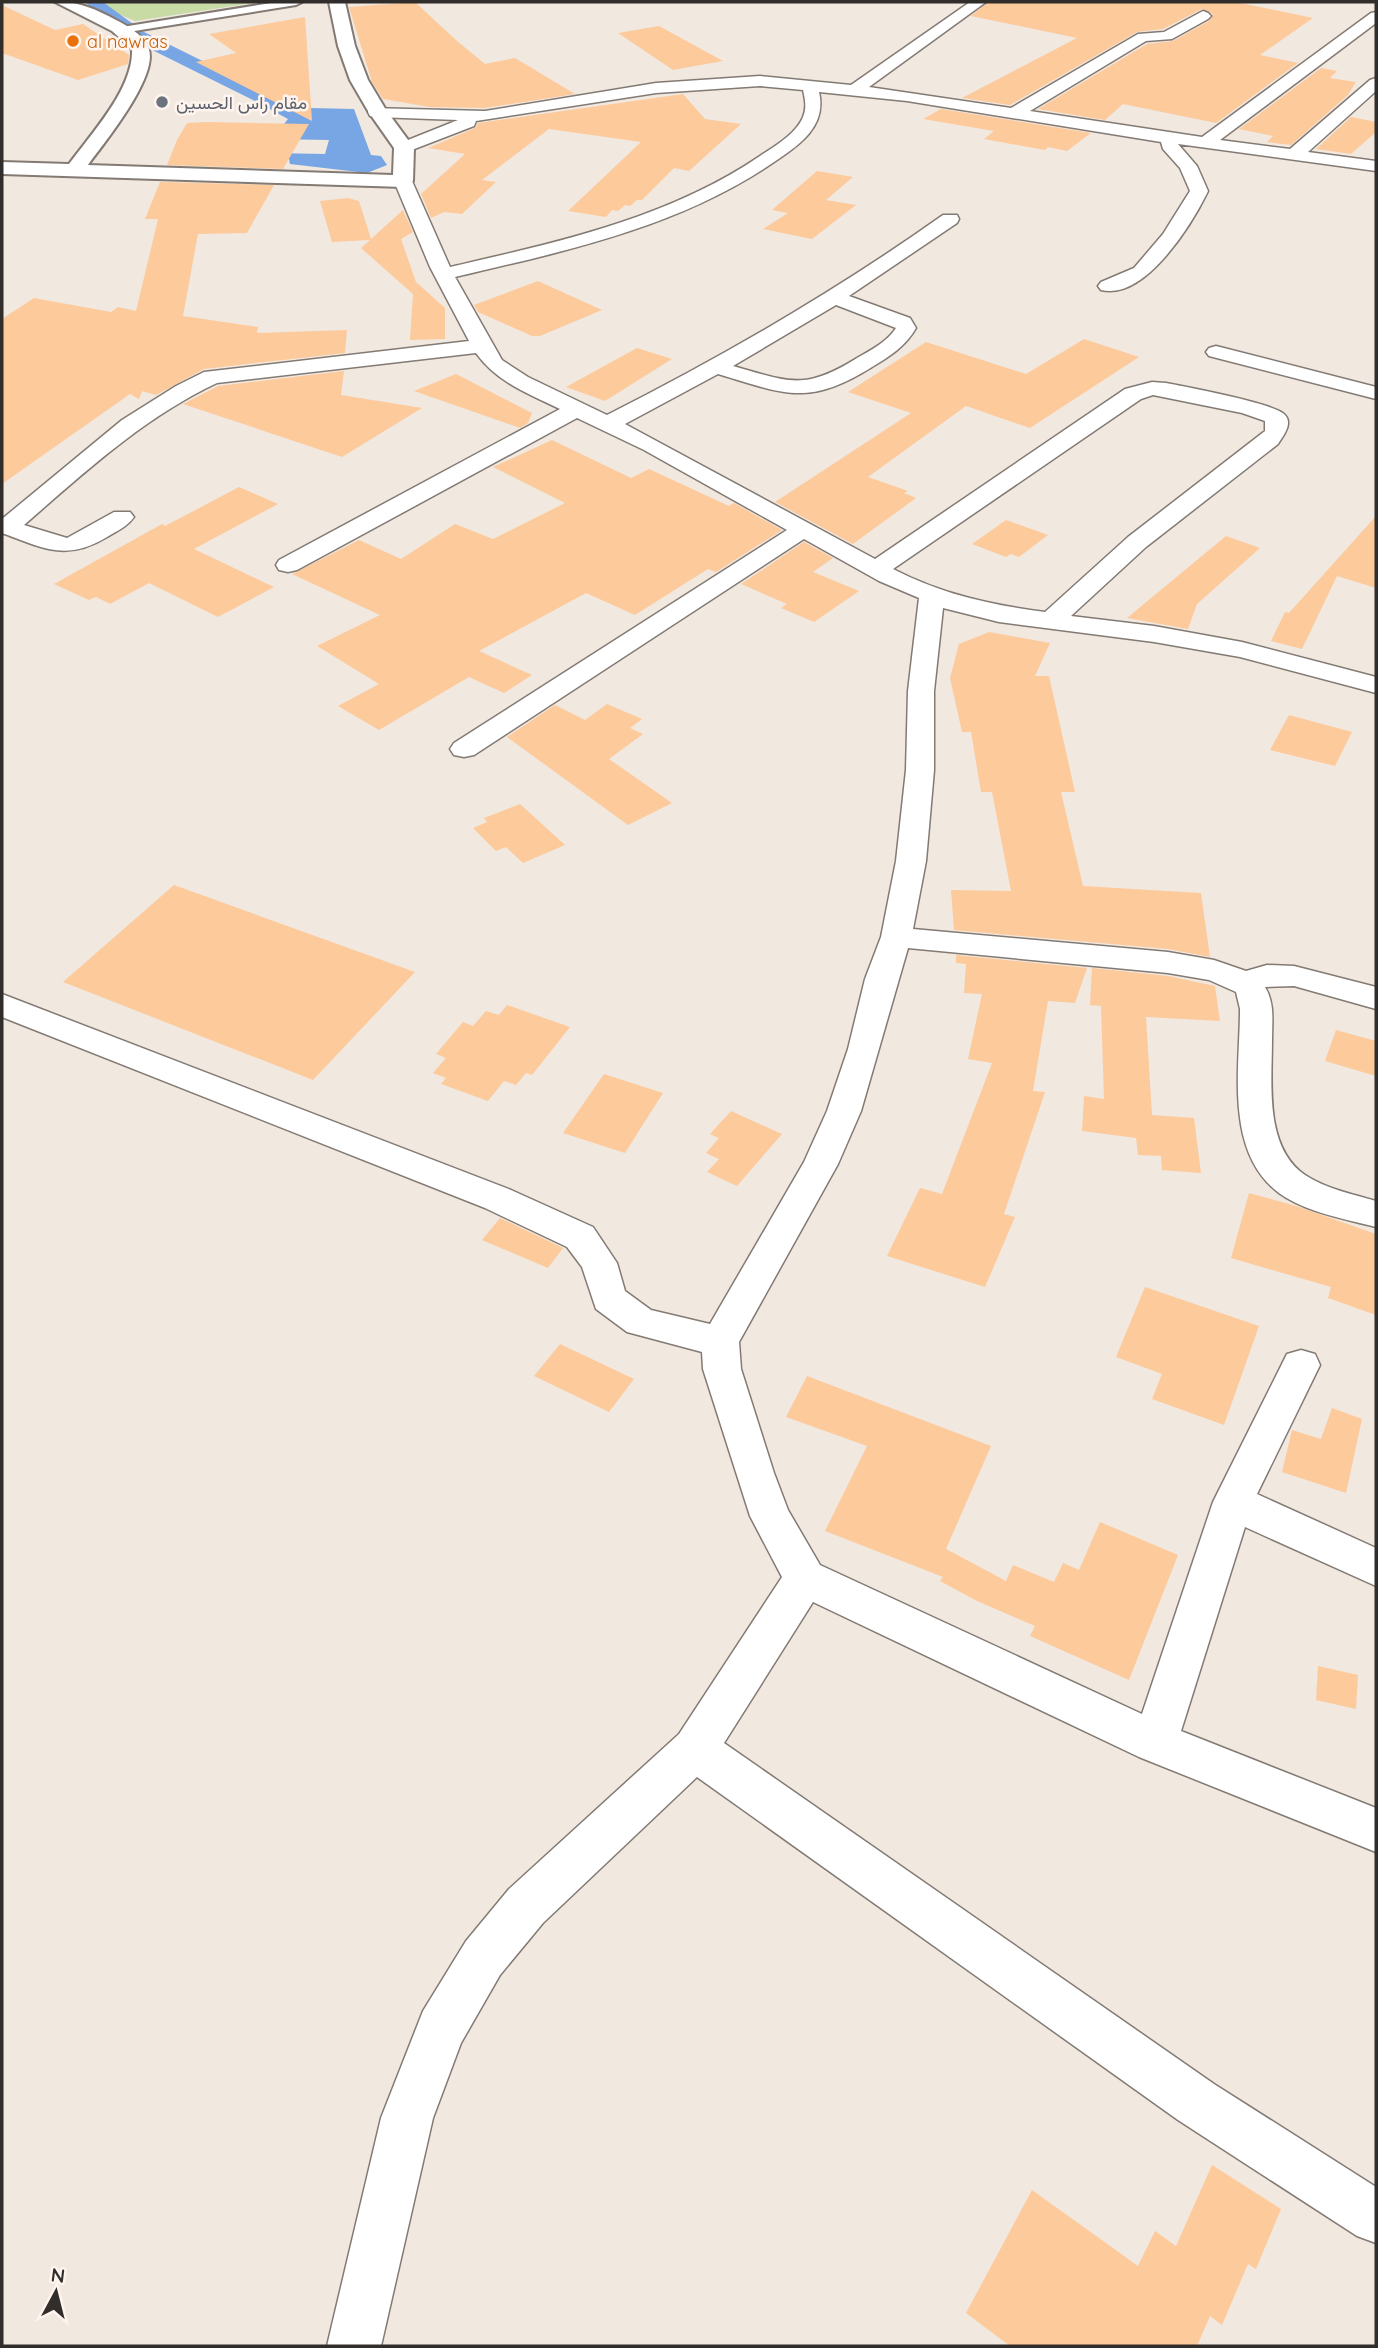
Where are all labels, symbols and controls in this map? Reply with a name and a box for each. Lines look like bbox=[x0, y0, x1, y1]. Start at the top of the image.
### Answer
place label: al nawras bbox=[87, 30, 168, 53]
marker: al nawras bbox=[65, 33, 81, 49]
place label: مقام راس الحسين bbox=[176, 91, 307, 115]
marker: مقام راس الحسين bbox=[154, 94, 170, 110]
north arrow bbox=[21, 2257, 91, 2327]
text: N bbox=[50, 2262, 66, 2288]

